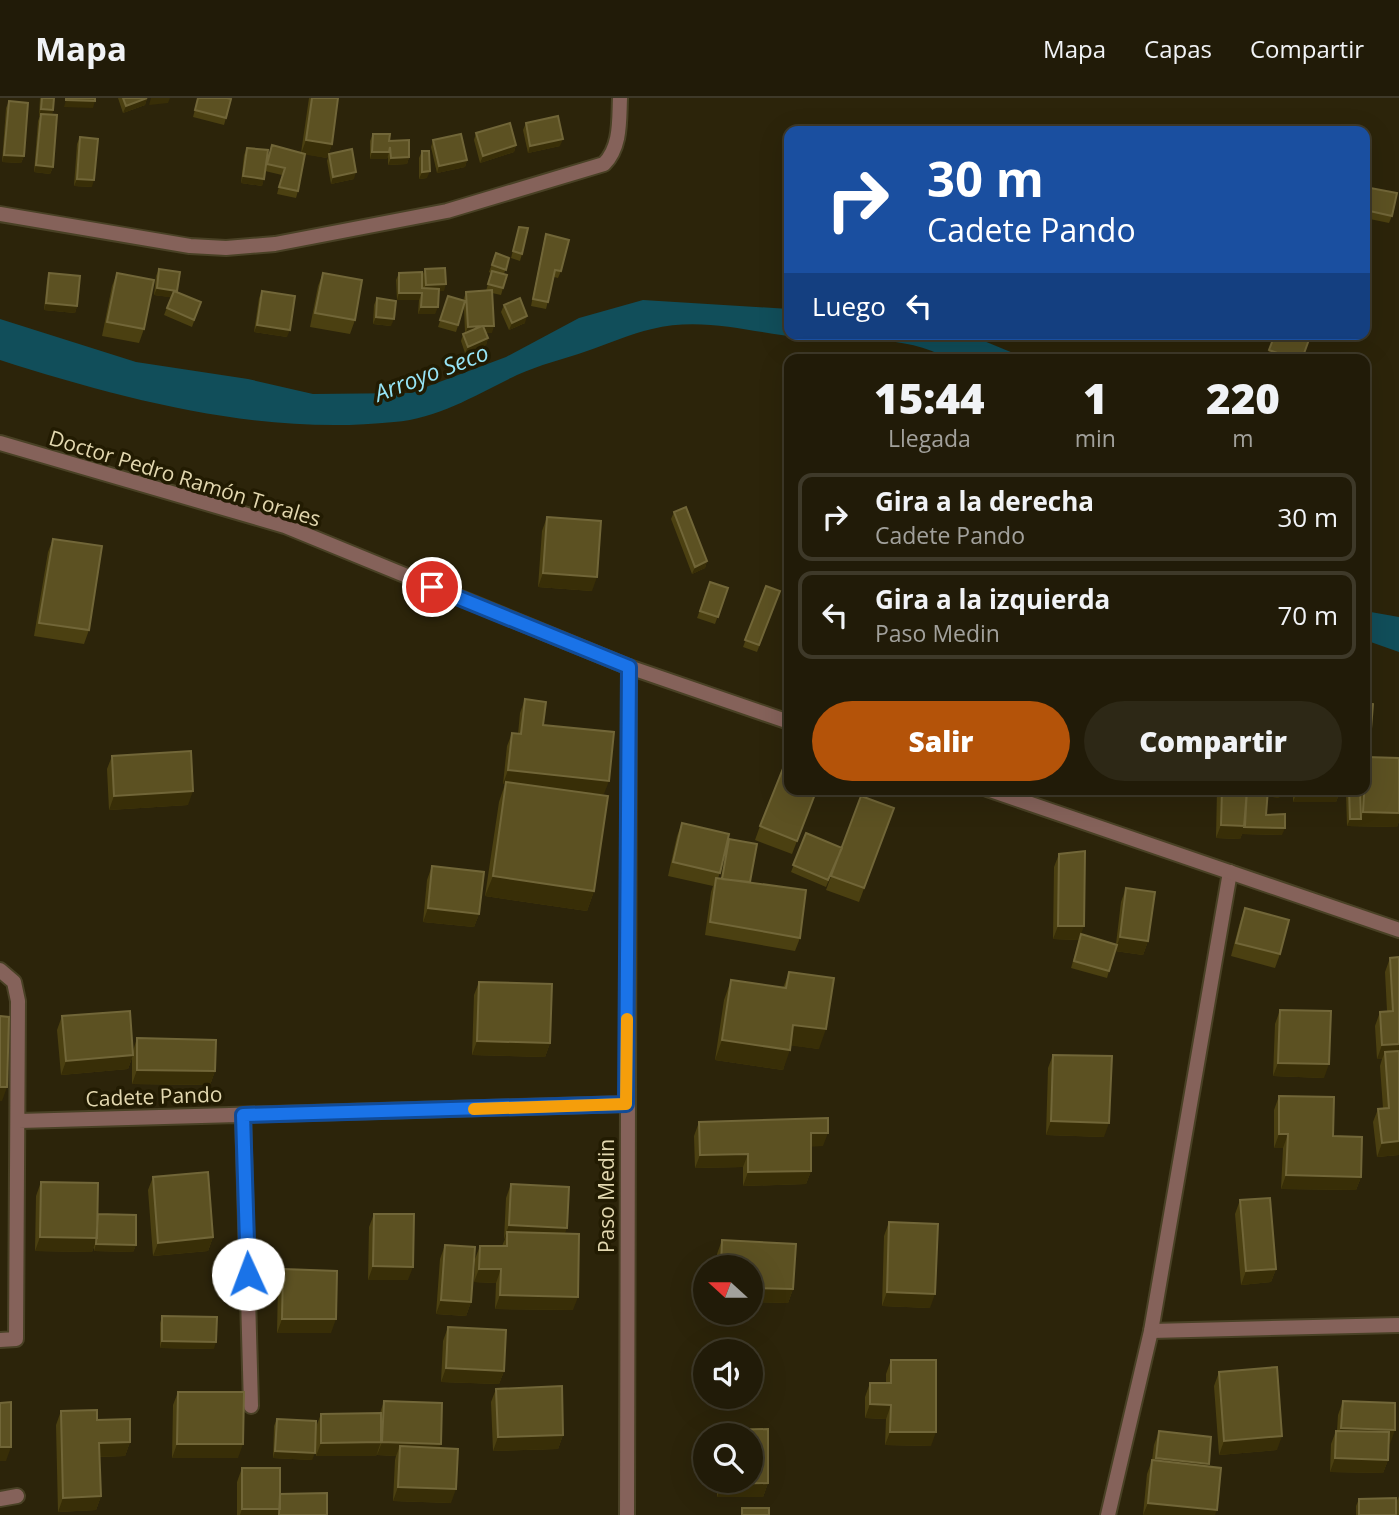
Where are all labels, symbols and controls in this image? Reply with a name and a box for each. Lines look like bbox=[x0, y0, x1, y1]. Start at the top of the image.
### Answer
text: Mapa bbox=[35, 26, 127, 71]
text: Mapa bbox=[1043, 32, 1106, 65]
text: Capas bbox=[1144, 32, 1212, 65]
text: Compartir bbox=[1250, 32, 1364, 65]
text: 30 m bbox=[927, 145, 1044, 211]
icon: right bbox=[812, 154, 903, 245]
text: Cadete Pando bbox=[927, 208, 1136, 251]
icon: left bbox=[900, 287, 938, 325]
text: Luego bbox=[812, 288, 886, 324]
water label: Arroyo Seco bbox=[367, 336, 493, 409]
text: 15:44 bbox=[874, 369, 985, 426]
text: 1 bbox=[1083, 369, 1108, 426]
text: 220 bbox=[1206, 369, 1280, 426]
text: Llegada bbox=[888, 422, 971, 454]
text: min bbox=[1075, 422, 1116, 454]
text: m bbox=[1232, 422, 1254, 454]
street label: Doctor Pedro Ramón Torales bbox=[46, 423, 324, 533]
text: Gira a la derecha bbox=[875, 483, 1094, 519]
icon: right bbox=[816, 498, 854, 536]
text: 30 m bbox=[1277, 499, 1338, 535]
text: Cadete Pando bbox=[875, 519, 1025, 551]
pin bbox=[402, 557, 462, 617]
icon: arrive bbox=[413, 568, 451, 606]
text: Gira a la izquierda bbox=[875, 581, 1110, 617]
icon: left bbox=[816, 596, 854, 634]
text: 70 m bbox=[1277, 597, 1338, 633]
text: Paso Medin bbox=[875, 617, 1000, 649]
button: Salir bbox=[812, 701, 1070, 781]
button: Compartir bbox=[1084, 701, 1342, 781]
street label: Cadete Pando bbox=[85, 1080, 223, 1112]
street label: Paso Medin bbox=[592, 1139, 620, 1253]
position arrow bbox=[211, 1237, 285, 1311]
north arrow bbox=[693, 1255, 763, 1325]
map controls bbox=[693, 1255, 763, 1493]
button: sound bbox=[693, 1339, 763, 1409]
button: search bbox=[693, 1423, 763, 1493]

